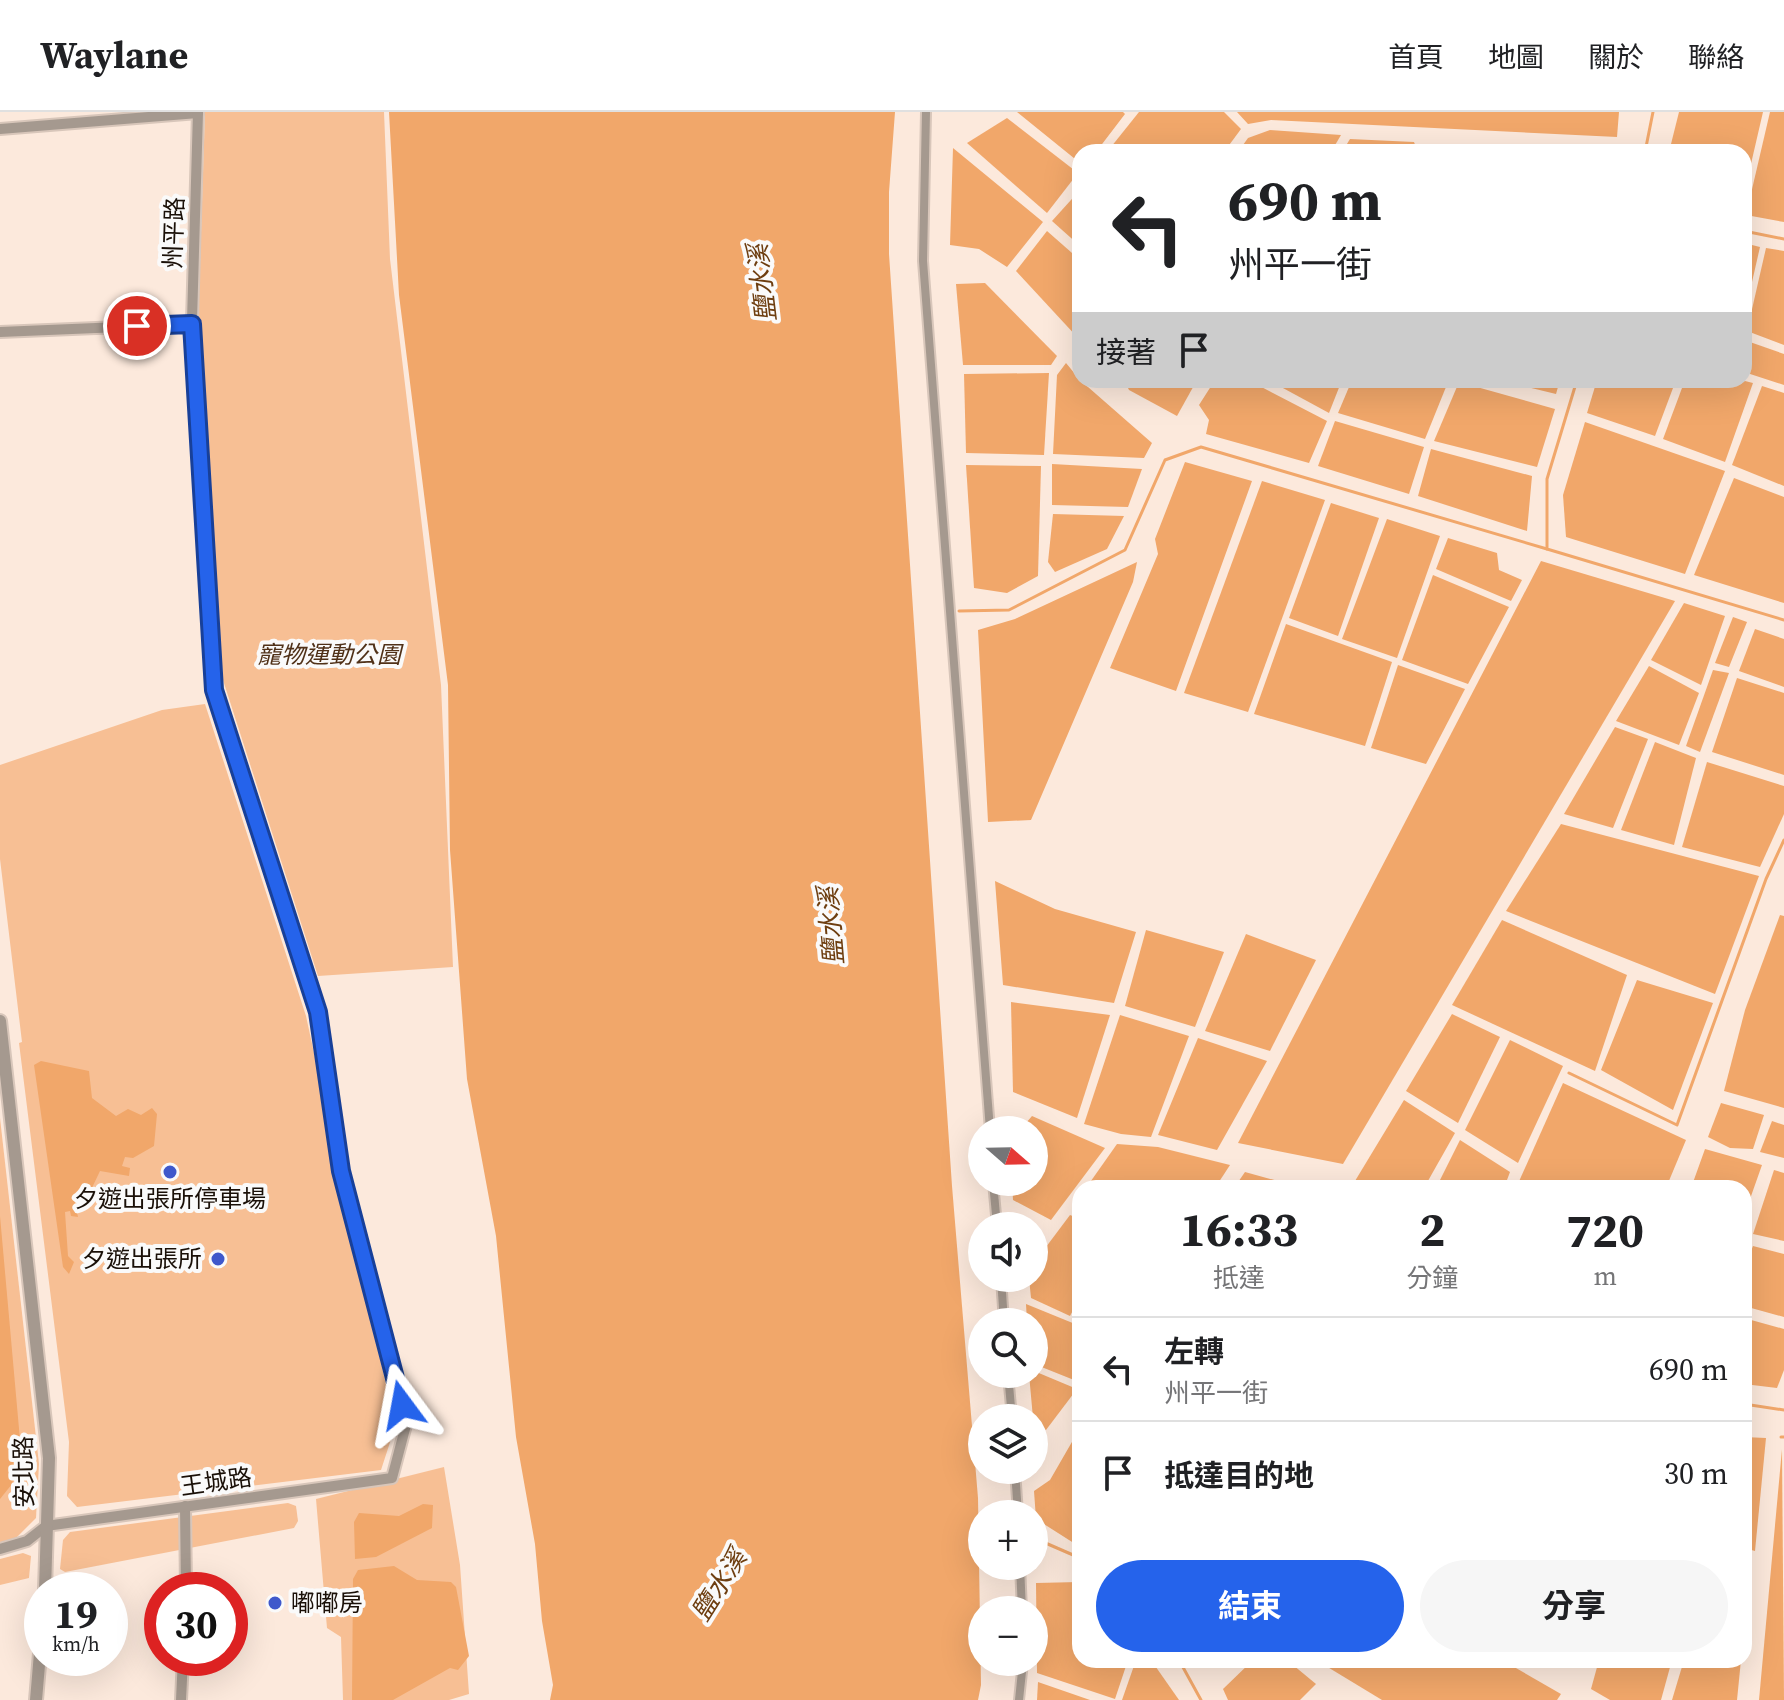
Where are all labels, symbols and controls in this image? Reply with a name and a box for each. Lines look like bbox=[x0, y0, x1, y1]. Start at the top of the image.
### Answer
text: Waylane bbox=[40, 29, 188, 81]
text: 首頁 bbox=[1388, 38, 1444, 76]
text: 地圖 bbox=[1488, 38, 1544, 76]
text: 關於 bbox=[1588, 38, 1644, 76]
text: 聯絡 bbox=[1688, 38, 1744, 76]
text: 690 m bbox=[1228, 162, 1382, 239]
icon: left bbox=[1096, 176, 1200, 280]
street label: 州平路 bbox=[156, 196, 191, 270]
water label: 鹽水溪 bbox=[739, 238, 785, 324]
text: 州平一街 bbox=[1228, 240, 1372, 289]
pin bbox=[103, 292, 171, 360]
icon: arrive bbox=[115, 304, 159, 348]
icon: arrive bbox=[1172, 328, 1216, 372]
text: 接著 bbox=[1096, 332, 1156, 373]
park label: 寵物運動公園 bbox=[257, 638, 404, 671]
water label: 鹽水溪 bbox=[809, 882, 852, 966]
north arrow bbox=[968, 1116, 1048, 1196]
map controls bbox=[968, 1116, 1048, 1676]
marker: 夕遊出張所停車場 bbox=[161, 1163, 179, 1181]
place label: 夕遊出張所停車場 bbox=[74, 1182, 266, 1215]
text: 16:33 bbox=[1180, 1196, 1298, 1262]
text: 2 bbox=[1419, 1196, 1445, 1262]
text: 720 bbox=[1566, 1197, 1644, 1263]
button: sound bbox=[968, 1212, 1048, 1292]
place label: 夕遊出張所 bbox=[82, 1242, 202, 1275]
marker: 夕遊出張所 bbox=[209, 1250, 227, 1268]
text: m bbox=[1593, 1258, 1617, 1294]
text: 抵達 bbox=[1213, 1260, 1265, 1296]
text: 分鐘 bbox=[1406, 1260, 1458, 1296]
button: search bbox=[968, 1308, 1048, 1388]
text: 左轉 bbox=[1164, 1331, 1224, 1372]
icon: left bbox=[1096, 1347, 1140, 1391]
text: 690 m bbox=[1649, 1349, 1728, 1390]
position arrow bbox=[360, 1363, 444, 1447]
text: 州平一街 bbox=[1164, 1375, 1268, 1411]
button: layers bbox=[968, 1404, 1048, 1484]
street label: 安北路 bbox=[6, 1436, 41, 1508]
icon: arrive bbox=[1096, 1451, 1140, 1495]
text: 30 m bbox=[1664, 1453, 1728, 1494]
text: 抵達目的地 bbox=[1164, 1455, 1314, 1496]
street label: 王城路 bbox=[178, 1460, 254, 1503]
button: + bbox=[968, 1500, 1048, 1580]
water label: 鹽水溪 bbox=[683, 1539, 757, 1628]
button: 結束 bbox=[1096, 1560, 1404, 1652]
button: 分享 bbox=[1420, 1560, 1728, 1652]
speed limit sign: 30 bbox=[144, 1572, 248, 1676]
place label: 嘟嘟房 bbox=[291, 1586, 363, 1619]
text: 19 bbox=[54, 1587, 98, 1641]
marker: 嘟嘟房 bbox=[266, 1594, 284, 1612]
button: − bbox=[968, 1596, 1048, 1676]
text: km/h bbox=[52, 1630, 100, 1658]

